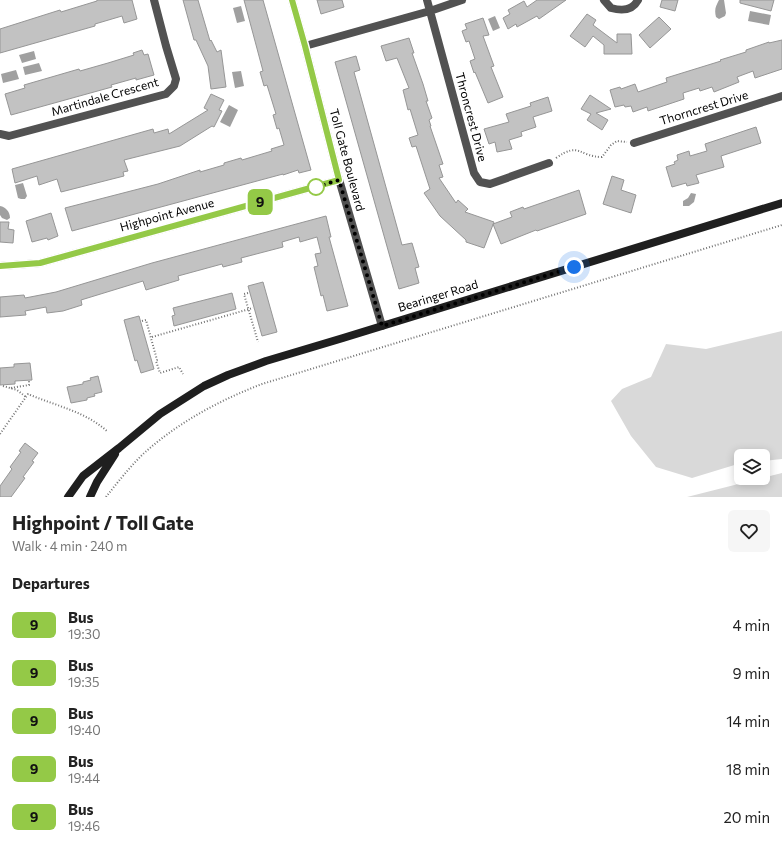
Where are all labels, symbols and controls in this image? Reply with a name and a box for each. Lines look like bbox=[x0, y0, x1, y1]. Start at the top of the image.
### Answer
street label: Throncrest Drive bbox=[453, 71, 491, 163]
street label: Martindale Crescent bbox=[50, 74, 160, 118]
street label: Thorncrest Drive bbox=[658, 87, 750, 127]
street label: Toll Gate Boulevard bbox=[328, 107, 368, 213]
unlabelled marker bbox=[307, 178, 325, 196]
line badge: 9 bbox=[247, 189, 273, 215]
text: 9 bbox=[256, 193, 264, 210]
street label: Highpoint Avenue bbox=[118, 195, 215, 233]
your location bbox=[564, 257, 584, 277]
street label: Bearinger Road bbox=[396, 276, 479, 314]
map controls bbox=[734, 449, 770, 485]
button: layers bbox=[734, 449, 770, 485]
button: heart bbox=[728, 510, 770, 552]
text: Highpoint / Toll Gate bbox=[12, 511, 194, 534]
text: Walk · 4 min · 240 m bbox=[12, 538, 127, 554]
text: Departures bbox=[12, 574, 90, 592]
text: Bus bbox=[68, 608, 93, 626]
text: 9 bbox=[30, 616, 38, 633]
text: 4 min bbox=[733, 616, 770, 634]
text: 19:30 bbox=[68, 626, 100, 642]
text: Bus bbox=[68, 656, 93, 674]
text: 9 bbox=[30, 664, 38, 681]
text: 9 min bbox=[732, 664, 770, 682]
text: 19:35 bbox=[68, 674, 99, 690]
text: Bus bbox=[68, 704, 93, 722]
text: 9 bbox=[30, 712, 38, 729]
text: 14 min bbox=[726, 712, 770, 730]
text: 19:40 bbox=[68, 722, 101, 738]
text: Bus bbox=[68, 752, 93, 770]
text: 9 bbox=[30, 760, 38, 777]
text: 18 min bbox=[726, 760, 770, 778]
text: 19:44 bbox=[68, 770, 100, 786]
text: Bus bbox=[68, 800, 93, 818]
text: 9 bbox=[30, 808, 38, 825]
text: 20 min bbox=[724, 808, 770, 826]
text: 19:46 bbox=[68, 818, 100, 834]

